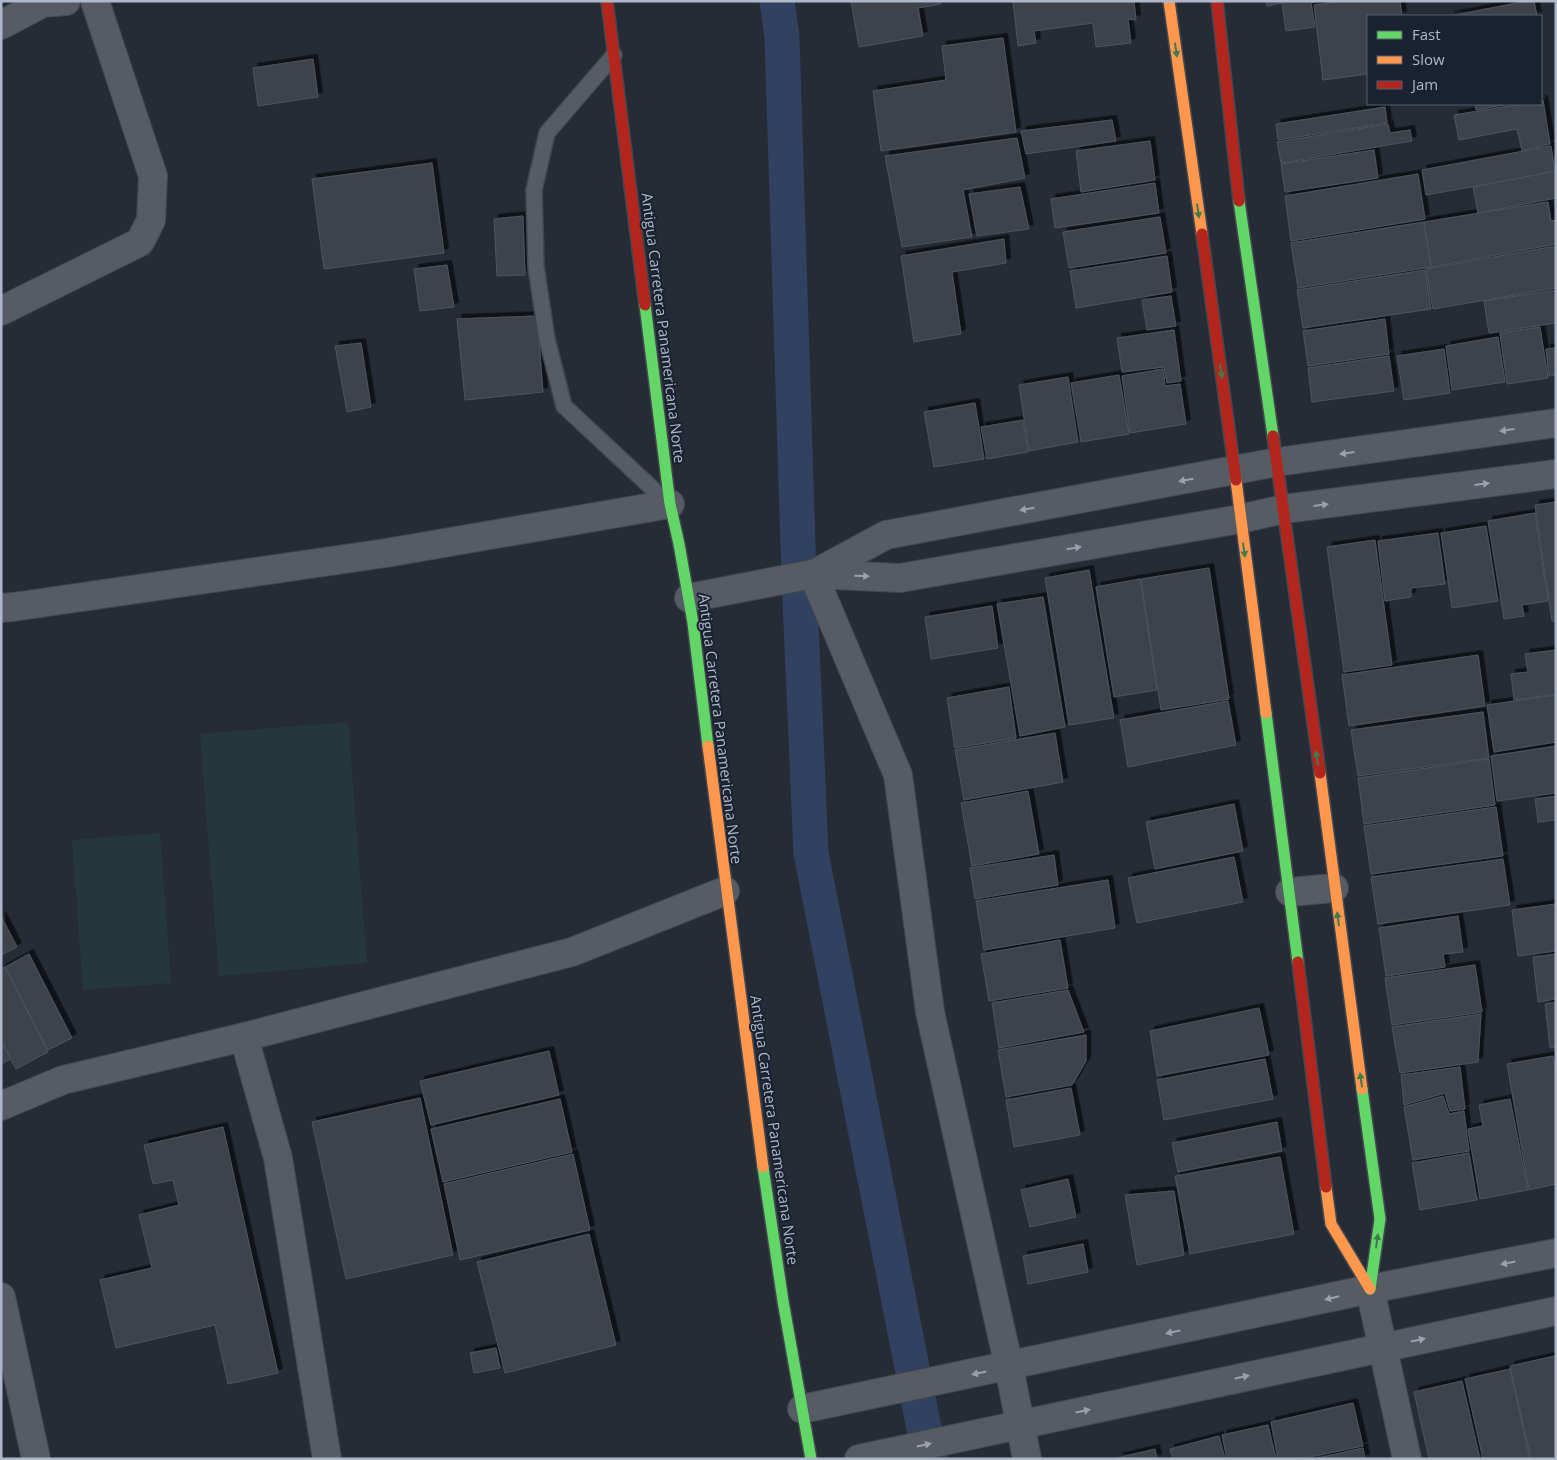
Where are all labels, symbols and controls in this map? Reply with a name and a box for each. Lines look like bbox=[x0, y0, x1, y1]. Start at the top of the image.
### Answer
legend bbox=[1367, 15, 1542, 105]
text: Fast bbox=[1412, 24, 1441, 44]
one-way arrow bbox=[1172, 42, 1180, 58]
text: Slow bbox=[1412, 49, 1445, 69]
text: Jam bbox=[1410, 74, 1438, 94]
street label: Antigua Carretera Panamericana Norte bbox=[637, 192, 691, 464]
one-way arrow bbox=[1194, 203, 1202, 219]
one-way arrow bbox=[1217, 364, 1225, 380]
one-way arrow bbox=[1499, 426, 1515, 434]
one-way arrow bbox=[1338, 449, 1354, 457]
one-way arrow bbox=[1178, 476, 1194, 484]
one-way arrow bbox=[1474, 480, 1490, 488]
one-way arrow bbox=[1313, 500, 1329, 508]
one-way arrow bbox=[1018, 506, 1034, 514]
one-way arrow bbox=[1241, 542, 1249, 558]
one-way arrow bbox=[1067, 543, 1083, 551]
one-way arrow bbox=[854, 572, 870, 580]
street label: Antigua Carretera Panamericana Norte bbox=[694, 593, 748, 865]
one-way arrow bbox=[1313, 750, 1321, 766]
one-way arrow bbox=[1334, 911, 1342, 927]
street label: Antigua Carretera Panamericana Norte bbox=[746, 994, 804, 1266]
one-way arrow bbox=[1356, 1072, 1364, 1088]
one-way arrow bbox=[1373, 1233, 1381, 1249]
one-way arrow bbox=[1499, 1259, 1515, 1267]
one-way arrow bbox=[1324, 1294, 1339, 1302]
one-way arrow bbox=[1165, 1328, 1180, 1336]
one-way arrow bbox=[1410, 1336, 1425, 1344]
one-way arrow bbox=[971, 1369, 987, 1377]
one-way arrow bbox=[1234, 1373, 1250, 1381]
one-way arrow bbox=[1075, 1407, 1090, 1415]
one-way arrow bbox=[916, 1441, 931, 1449]

